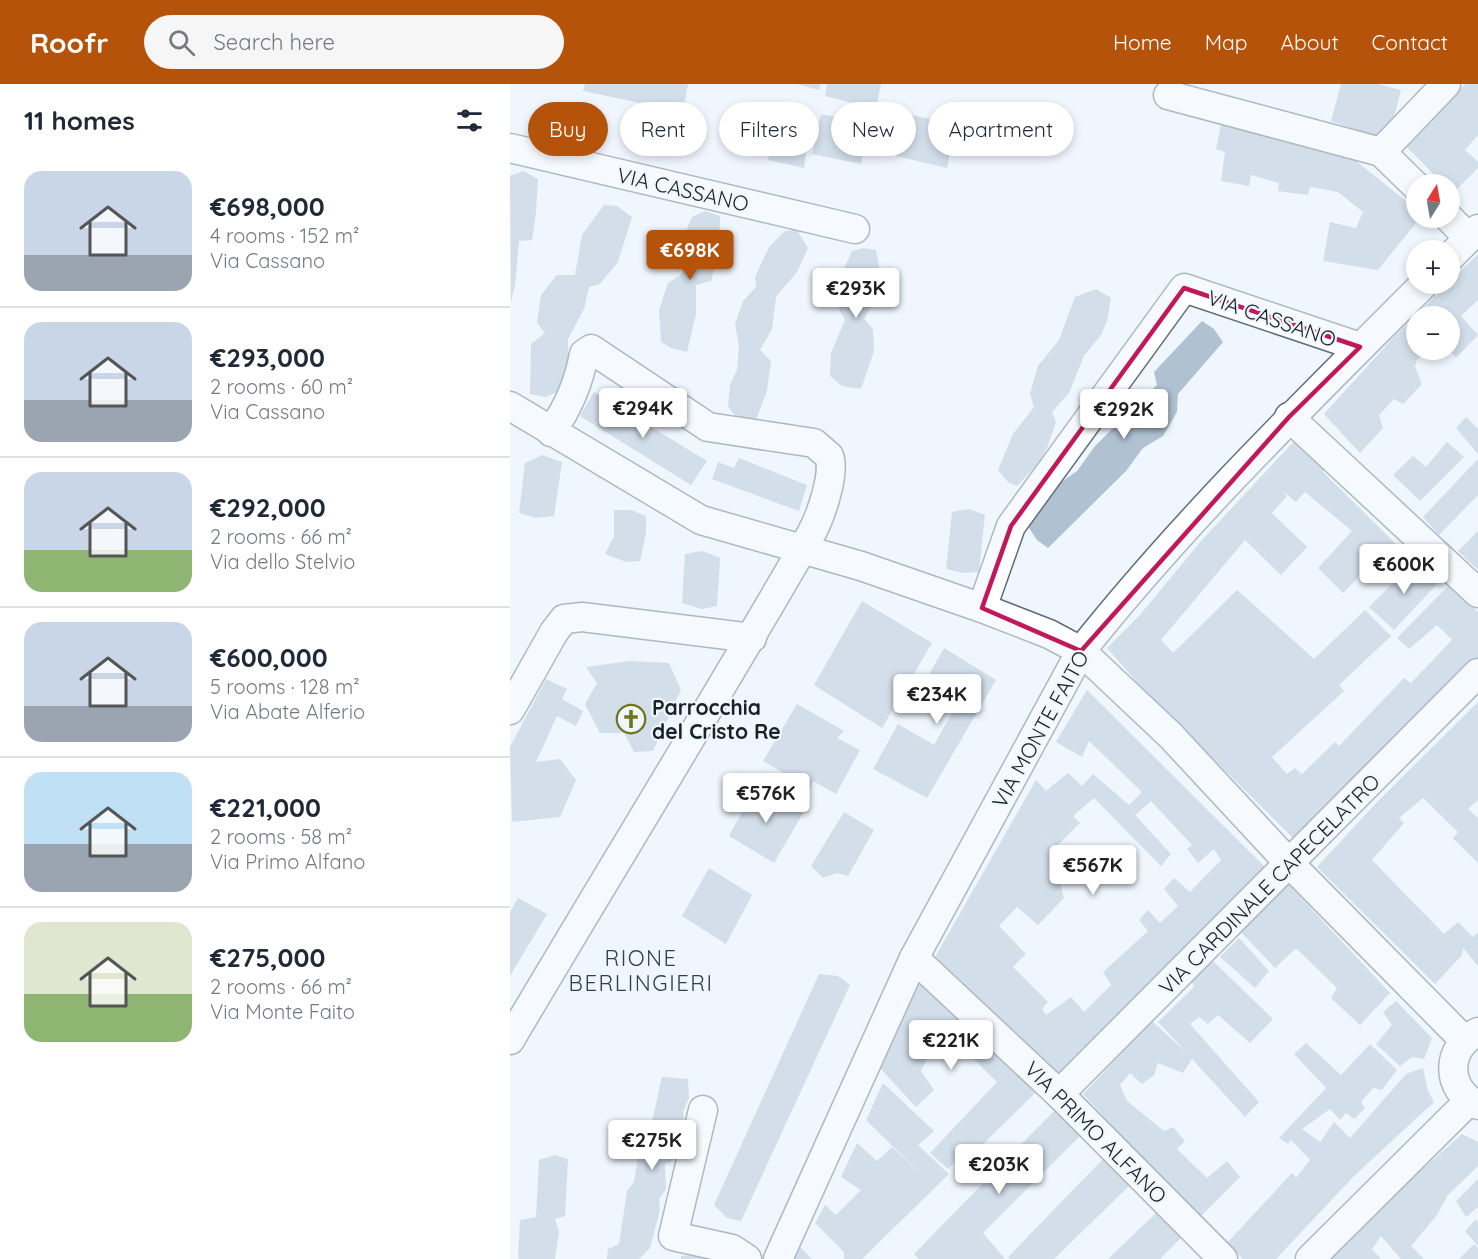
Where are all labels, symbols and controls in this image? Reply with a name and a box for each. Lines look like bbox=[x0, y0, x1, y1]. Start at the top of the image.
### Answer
search box bbox=[144, 15, 564, 69]
text: Roofr bbox=[30, 25, 108, 60]
icon: search bbox=[165, 26, 198, 59]
text: Search here bbox=[213, 28, 335, 56]
text: Home bbox=[1113, 29, 1172, 55]
text: Map bbox=[1205, 29, 1248, 55]
text: About bbox=[1281, 29, 1339, 55]
text: Contact bbox=[1372, 29, 1448, 55]
chip: Buy bbox=[528, 102, 608, 156]
chip: Rent bbox=[620, 102, 707, 156]
chip: Filters bbox=[719, 102, 819, 156]
chip: New bbox=[831, 102, 916, 156]
chip: Apartment bbox=[928, 102, 1074, 156]
text: 11 homes bbox=[24, 104, 135, 137]
icon: filters bbox=[453, 104, 486, 137]
street label: VIA CASSANO bbox=[615, 161, 751, 217]
north arrow bbox=[1406, 174, 1460, 228]
map controls bbox=[1406, 174, 1460, 360]
text: €698,000 bbox=[210, 190, 325, 223]
icon: home bbox=[72, 195, 144, 267]
text: 4 rooms · 152 m² bbox=[210, 223, 359, 248]
pin: €698K bbox=[648, 230, 732, 281]
text: €698K bbox=[660, 237, 720, 262]
button: + bbox=[1406, 240, 1460, 294]
text: Via Cassano bbox=[210, 248, 325, 273]
pin: €293K bbox=[814, 268, 898, 319]
text: €293K bbox=[826, 275, 886, 300]
street label: VIA CASSANO bbox=[1204, 284, 1340, 352]
button: − bbox=[1406, 306, 1460, 360]
text: €293,000 bbox=[210, 341, 325, 374]
icon: home bbox=[72, 346, 144, 418]
text: 2 rooms · 60 m² bbox=[210, 374, 353, 399]
pin: €294K bbox=[601, 388, 685, 439]
pin: €292K bbox=[1082, 389, 1166, 440]
text: €294K bbox=[613, 395, 673, 420]
text: €292K bbox=[1094, 396, 1154, 421]
text: Via Cassano bbox=[210, 399, 325, 424]
text: €292,000 bbox=[210, 491, 326, 524]
icon: home bbox=[72, 496, 144, 568]
text: 2 rooms · 66 m² bbox=[210, 524, 352, 549]
pin: €600K bbox=[1362, 544, 1446, 595]
text: Via dello Stelvio bbox=[210, 549, 355, 574]
text: €600K bbox=[1373, 551, 1435, 576]
text: €600,000 bbox=[210, 641, 328, 674]
icon: home bbox=[72, 646, 144, 718]
street label: VIA MONTE FAITO bbox=[986, 646, 1094, 812]
text: 5 rooms · 128 m² bbox=[210, 674, 360, 699]
pin: €234K bbox=[895, 674, 979, 725]
text: €234K bbox=[907, 681, 967, 706]
place label: Parrocchia del Cristo Re bbox=[652, 694, 781, 744]
text: Via Abate Alferio bbox=[210, 699, 365, 724]
church icon: Parrocchia del Cristo Re bbox=[615, 703, 647, 735]
street label: VIA CARDINALE CAPECELATRO bbox=[1153, 768, 1385, 1000]
pin: €576K bbox=[724, 773, 808, 824]
text: €576K bbox=[737, 780, 795, 805]
text: €221,000 bbox=[210, 791, 321, 824]
icon: home bbox=[72, 796, 144, 868]
text: 2 rooms · 58 m² bbox=[210, 824, 352, 849]
pin: €567K bbox=[1051, 845, 1135, 896]
text: Via Primo Alfano bbox=[210, 849, 365, 874]
text: €567K bbox=[1063, 852, 1123, 877]
text: €275,000 bbox=[210, 941, 325, 974]
district label: RIONE BERLINGIERI bbox=[569, 944, 713, 997]
icon: home bbox=[72, 946, 144, 1018]
text: 2 rooms · 66 m² bbox=[210, 974, 352, 999]
text: Via Monte Faito bbox=[210, 999, 355, 1024]
pin: €221K bbox=[909, 1020, 993, 1071]
text: €221K bbox=[923, 1027, 979, 1052]
street label: VIA PRIMO ALFANO bbox=[1019, 1055, 1173, 1209]
pin: €275K bbox=[610, 1120, 694, 1171]
text: €275K bbox=[622, 1127, 682, 1152]
pin: €203K bbox=[957, 1144, 1041, 1195]
text: €203K bbox=[969, 1151, 1029, 1176]

